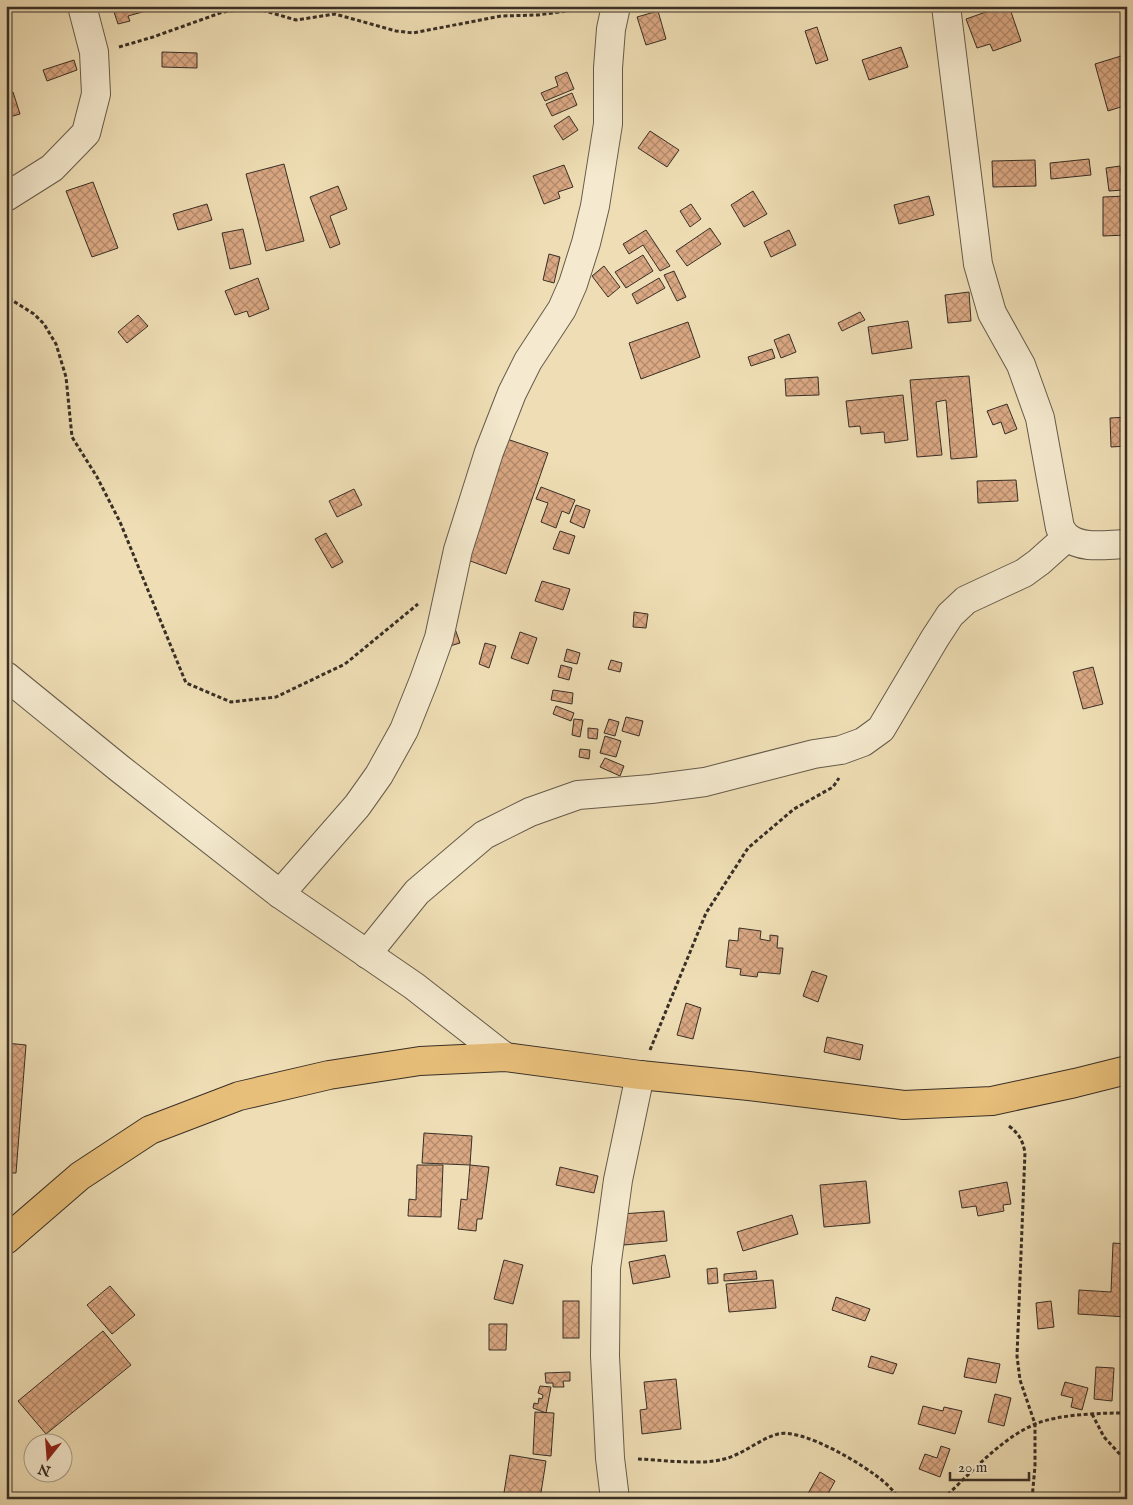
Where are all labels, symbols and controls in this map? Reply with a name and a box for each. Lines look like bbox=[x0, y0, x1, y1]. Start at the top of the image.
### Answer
north arrow bbox=[22, 1432, 72, 1482]
scale bar bbox=[950, 1450, 1029, 1482]
text: 20 m bbox=[958, 1458, 988, 1477]
text: N bbox=[36, 1459, 54, 1480]

